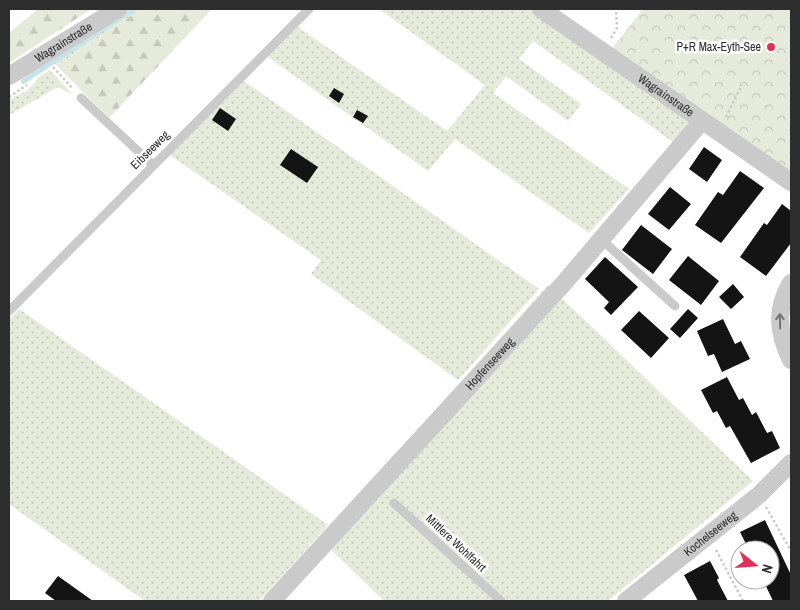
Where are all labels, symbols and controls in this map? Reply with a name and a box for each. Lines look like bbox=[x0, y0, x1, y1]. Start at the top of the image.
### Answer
street label: Wagrainstraße bbox=[32, 19, 95, 66]
place label: P+R Max-Eyth-See bbox=[677, 39, 761, 55]
marker: P+R Max-Eyth-See bbox=[765, 41, 777, 53]
street label: Wagrainstraße bbox=[635, 70, 697, 121]
street label: Eibseeweg bbox=[127, 127, 173, 173]
one-way arrow bbox=[775, 313, 785, 330]
street label: Hopfenseeweg bbox=[462, 334, 518, 393]
street label: Kochelseeweg bbox=[680, 507, 741, 560]
street label: Mittlere Wohlfahrt bbox=[422, 511, 490, 575]
north arrow bbox=[730, 540, 780, 590]
text: N bbox=[758, 562, 777, 575]

